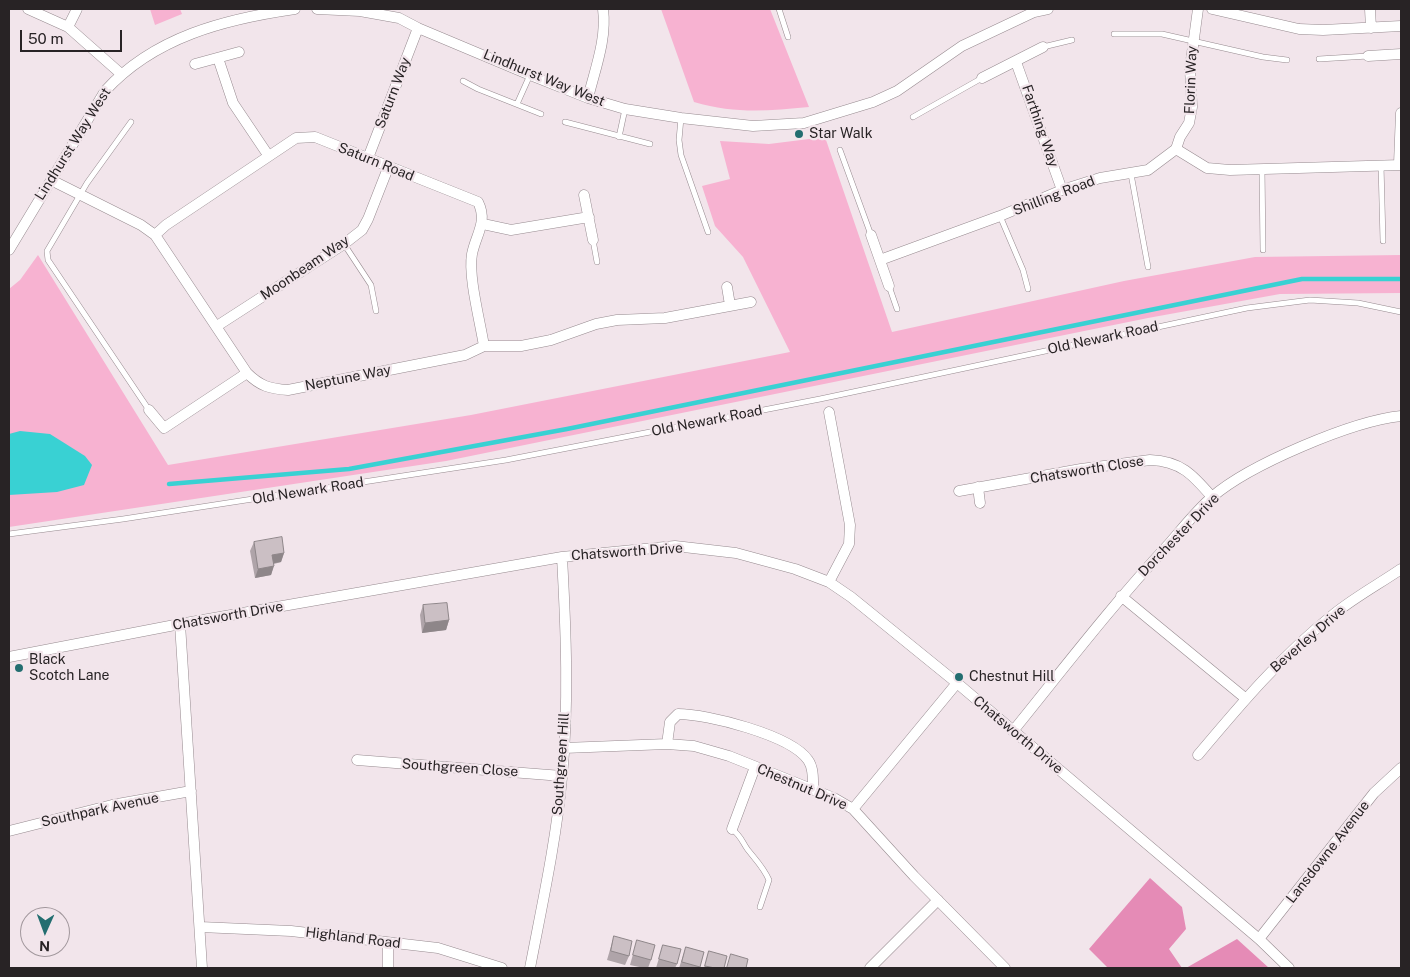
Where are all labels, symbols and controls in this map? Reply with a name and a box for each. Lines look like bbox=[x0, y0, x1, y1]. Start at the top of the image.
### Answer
scale bar bbox=[22, 20, 125, 52]
text: 50 m bbox=[28, 30, 63, 47]
street label: Lindhurst Way West bbox=[481, 46, 607, 110]
street label: Florin Way bbox=[1181, 46, 1201, 114]
street label: Saturn Way bbox=[372, 55, 414, 131]
street label: Farthing Way bbox=[1018, 83, 1062, 169]
street label: Lindhurst Way West bbox=[31, 85, 115, 203]
place label: Star Walk bbox=[809, 126, 873, 142]
marker: Star Walk bbox=[793, 128, 805, 140]
street label: Saturn Road bbox=[336, 139, 416, 185]
street label: Shilling Road bbox=[1011, 173, 1097, 219]
street label: Moonbeam Way bbox=[257, 232, 353, 304]
street label: Old Newark Road bbox=[1046, 318, 1160, 358]
street label: Neptune Way bbox=[304, 361, 392, 395]
street label: Old Newark Road bbox=[650, 402, 764, 440]
street label: Chatsworth Close bbox=[1029, 453, 1145, 487]
street label: Old Newark Road bbox=[251, 474, 365, 508]
street label: Dorchester Drive bbox=[1135, 490, 1223, 580]
street label: Chatsworth Drive bbox=[571, 540, 683, 564]
street label: Chatsworth Drive bbox=[171, 598, 285, 634]
street label: Beverley Drive bbox=[1267, 602, 1349, 676]
place label: Black Scotch Lane bbox=[29, 652, 109, 684]
marker: Black Scotch Lane bbox=[13, 662, 25, 674]
place label: Chestnut Hill bbox=[969, 669, 1055, 685]
marker: Chestnut Hill bbox=[953, 671, 965, 683]
street label: Chatsworth Drive bbox=[970, 693, 1066, 777]
street label: Southgreen Hill bbox=[549, 712, 573, 816]
street label: Southgreen Close bbox=[401, 756, 519, 780]
street label: Chestnut Drive bbox=[754, 760, 850, 814]
street label: Southpark Avenue bbox=[40, 789, 160, 831]
street label: Lansdowne Avenue bbox=[1283, 797, 1373, 907]
north arrow bbox=[20, 907, 70, 957]
street label: Highland Road bbox=[304, 924, 402, 952]
text: N bbox=[39, 938, 50, 954]

